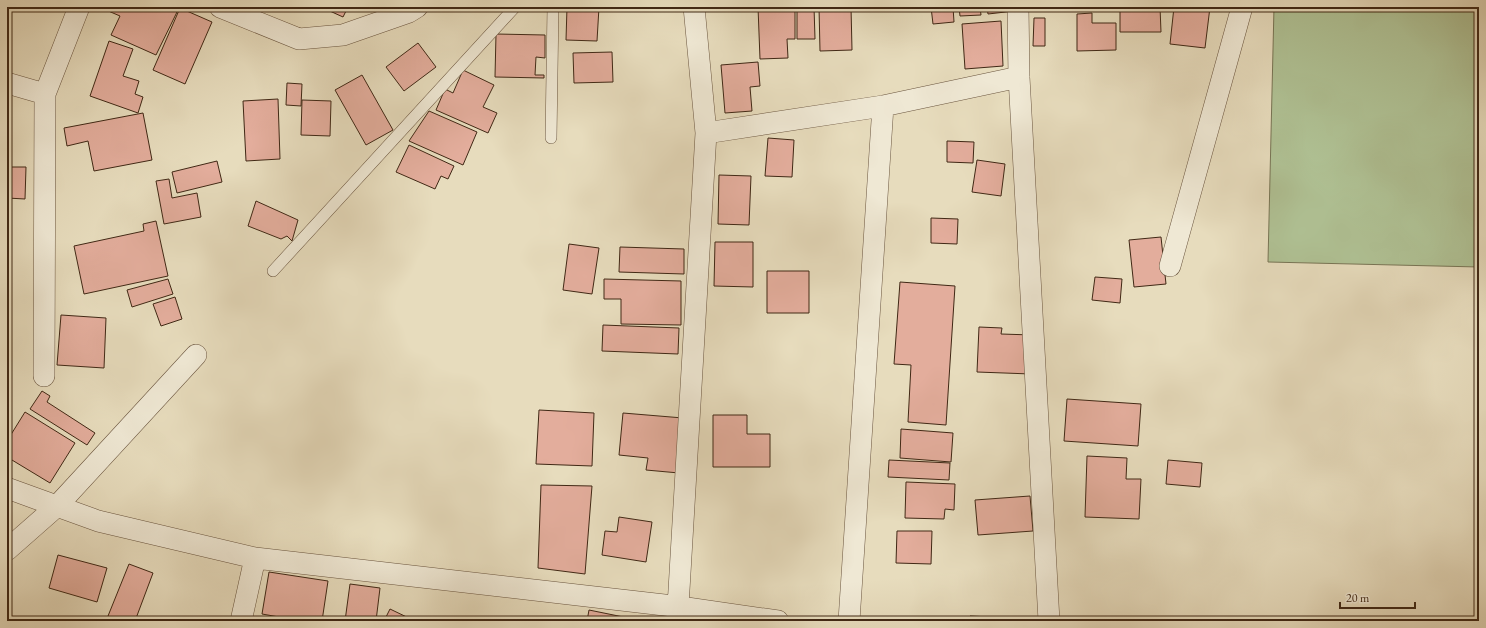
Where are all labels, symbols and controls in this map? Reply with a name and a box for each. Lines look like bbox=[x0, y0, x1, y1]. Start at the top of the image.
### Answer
scale bar bbox=[1340, 584, 1415, 610]
text: 20 m bbox=[1346, 590, 1370, 606]

